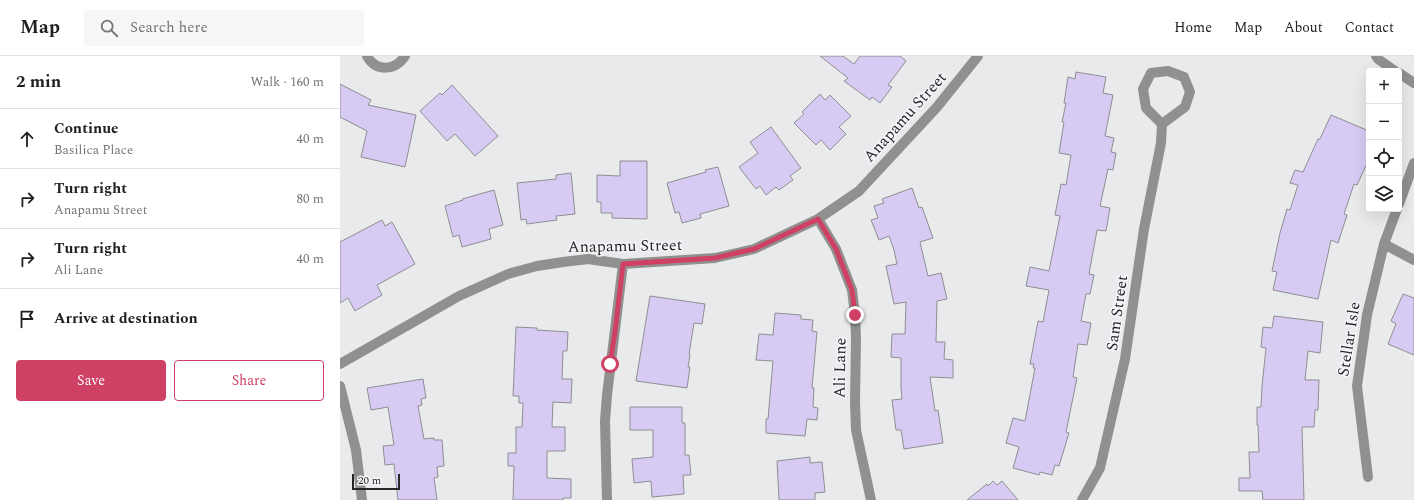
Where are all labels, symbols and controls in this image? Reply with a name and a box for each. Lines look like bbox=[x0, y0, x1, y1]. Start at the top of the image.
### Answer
search box bbox=[84, 10, 364, 46]
text: Map bbox=[20, 13, 60, 42]
text: Search here bbox=[130, 16, 208, 39]
icon: search bbox=[98, 17, 120, 39]
text: Home bbox=[1174, 17, 1212, 38]
text: Map bbox=[1234, 17, 1262, 38]
text: About bbox=[1284, 17, 1323, 38]
text: Contact bbox=[1345, 17, 1394, 38]
street label: Anapamu Street bbox=[858, 66, 953, 168]
map controls bbox=[1366, 68, 1402, 212]
button: + bbox=[1366, 68, 1402, 104]
text: 2 min bbox=[16, 69, 61, 95]
text: Walk · 160 m bbox=[250, 72, 324, 92]
button: − bbox=[1366, 104, 1402, 140]
text: Continue bbox=[54, 117, 119, 140]
icon: ahead bbox=[16, 128, 38, 150]
text: 40 m bbox=[297, 129, 324, 149]
text: Basilica Place bbox=[54, 140, 133, 160]
button: locate bbox=[1366, 140, 1402, 176]
button: layers bbox=[1366, 176, 1402, 212]
text: Turn right bbox=[54, 177, 127, 200]
icon: right bbox=[16, 188, 38, 210]
text: 80 m bbox=[297, 189, 324, 209]
text: Anapamu Street bbox=[54, 200, 147, 220]
street label: Anapamu Street bbox=[567, 233, 683, 259]
text: Turn right bbox=[54, 237, 127, 260]
icon: right bbox=[16, 248, 38, 270]
text: 40 m bbox=[297, 249, 324, 269]
text: Ali Lane bbox=[54, 260, 103, 280]
street label: Sam Street bbox=[1100, 273, 1134, 352]
street label: Stellar Isle bbox=[1331, 300, 1367, 378]
route end bbox=[846, 306, 864, 324]
text: Arrive at destination bbox=[54, 307, 198, 330]
icon: arrive bbox=[16, 308, 38, 330]
street label: Ali Lane bbox=[827, 338, 853, 398]
route start bbox=[601, 355, 619, 373]
button: Save bbox=[16, 360, 166, 401]
button: Share bbox=[174, 360, 324, 401]
scale bar bbox=[352, 472, 400, 491]
text: 20 m bbox=[358, 472, 381, 489]

